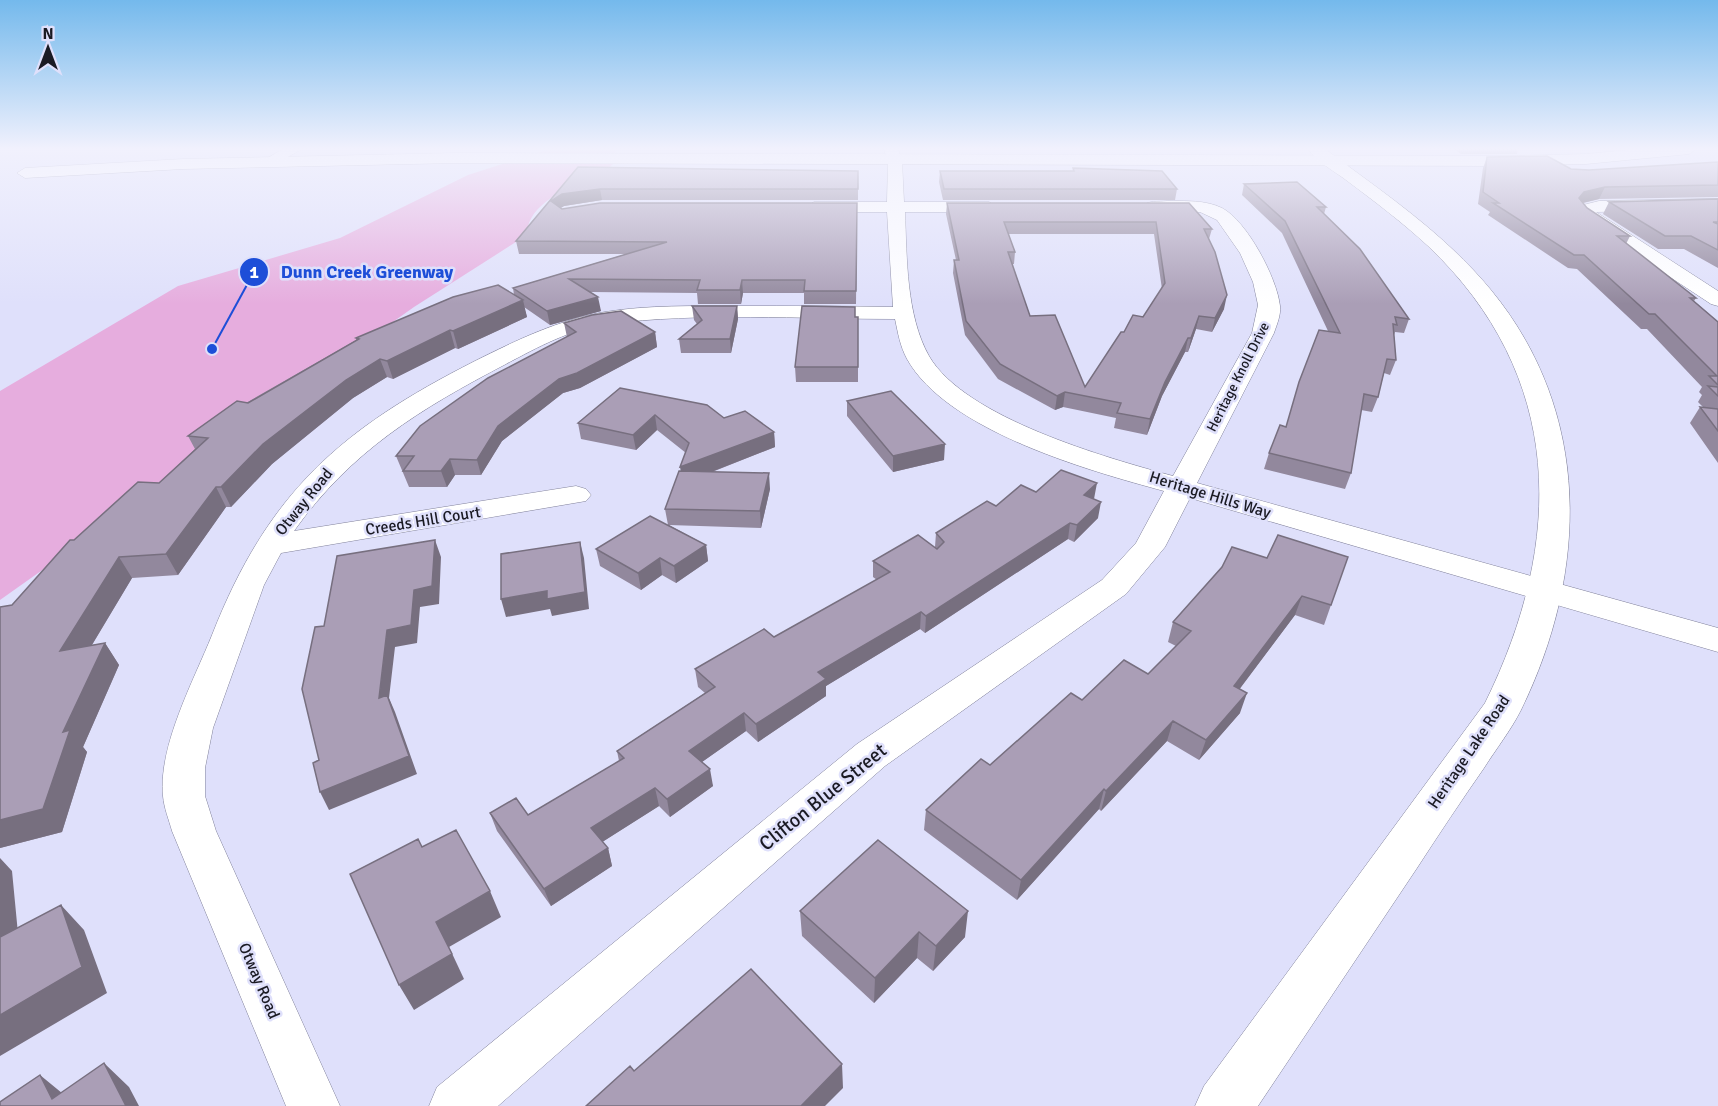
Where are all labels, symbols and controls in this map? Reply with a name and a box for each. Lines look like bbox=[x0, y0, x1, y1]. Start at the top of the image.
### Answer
north arrow bbox=[18, 18, 78, 78]
text: N bbox=[42, 24, 54, 44]
callout: Dunn Creek Greenway bbox=[239, 254, 465, 290]
text: 1 bbox=[249, 261, 259, 283]
text: Dunn Creek Greenway bbox=[281, 261, 453, 283]
street label: Heritage Knoll Drive bbox=[1203, 319, 1273, 435]
street label: Otway Road bbox=[271, 464, 337, 540]
street label: Heritage Hills Way bbox=[1147, 467, 1274, 523]
street label: Creeds Hill Court bbox=[364, 502, 483, 540]
street label: Heritage Lake Road bbox=[1424, 691, 1514, 813]
street label: Clifton Blue Street bbox=[754, 738, 892, 856]
street label: Otway Road bbox=[234, 940, 284, 1022]

